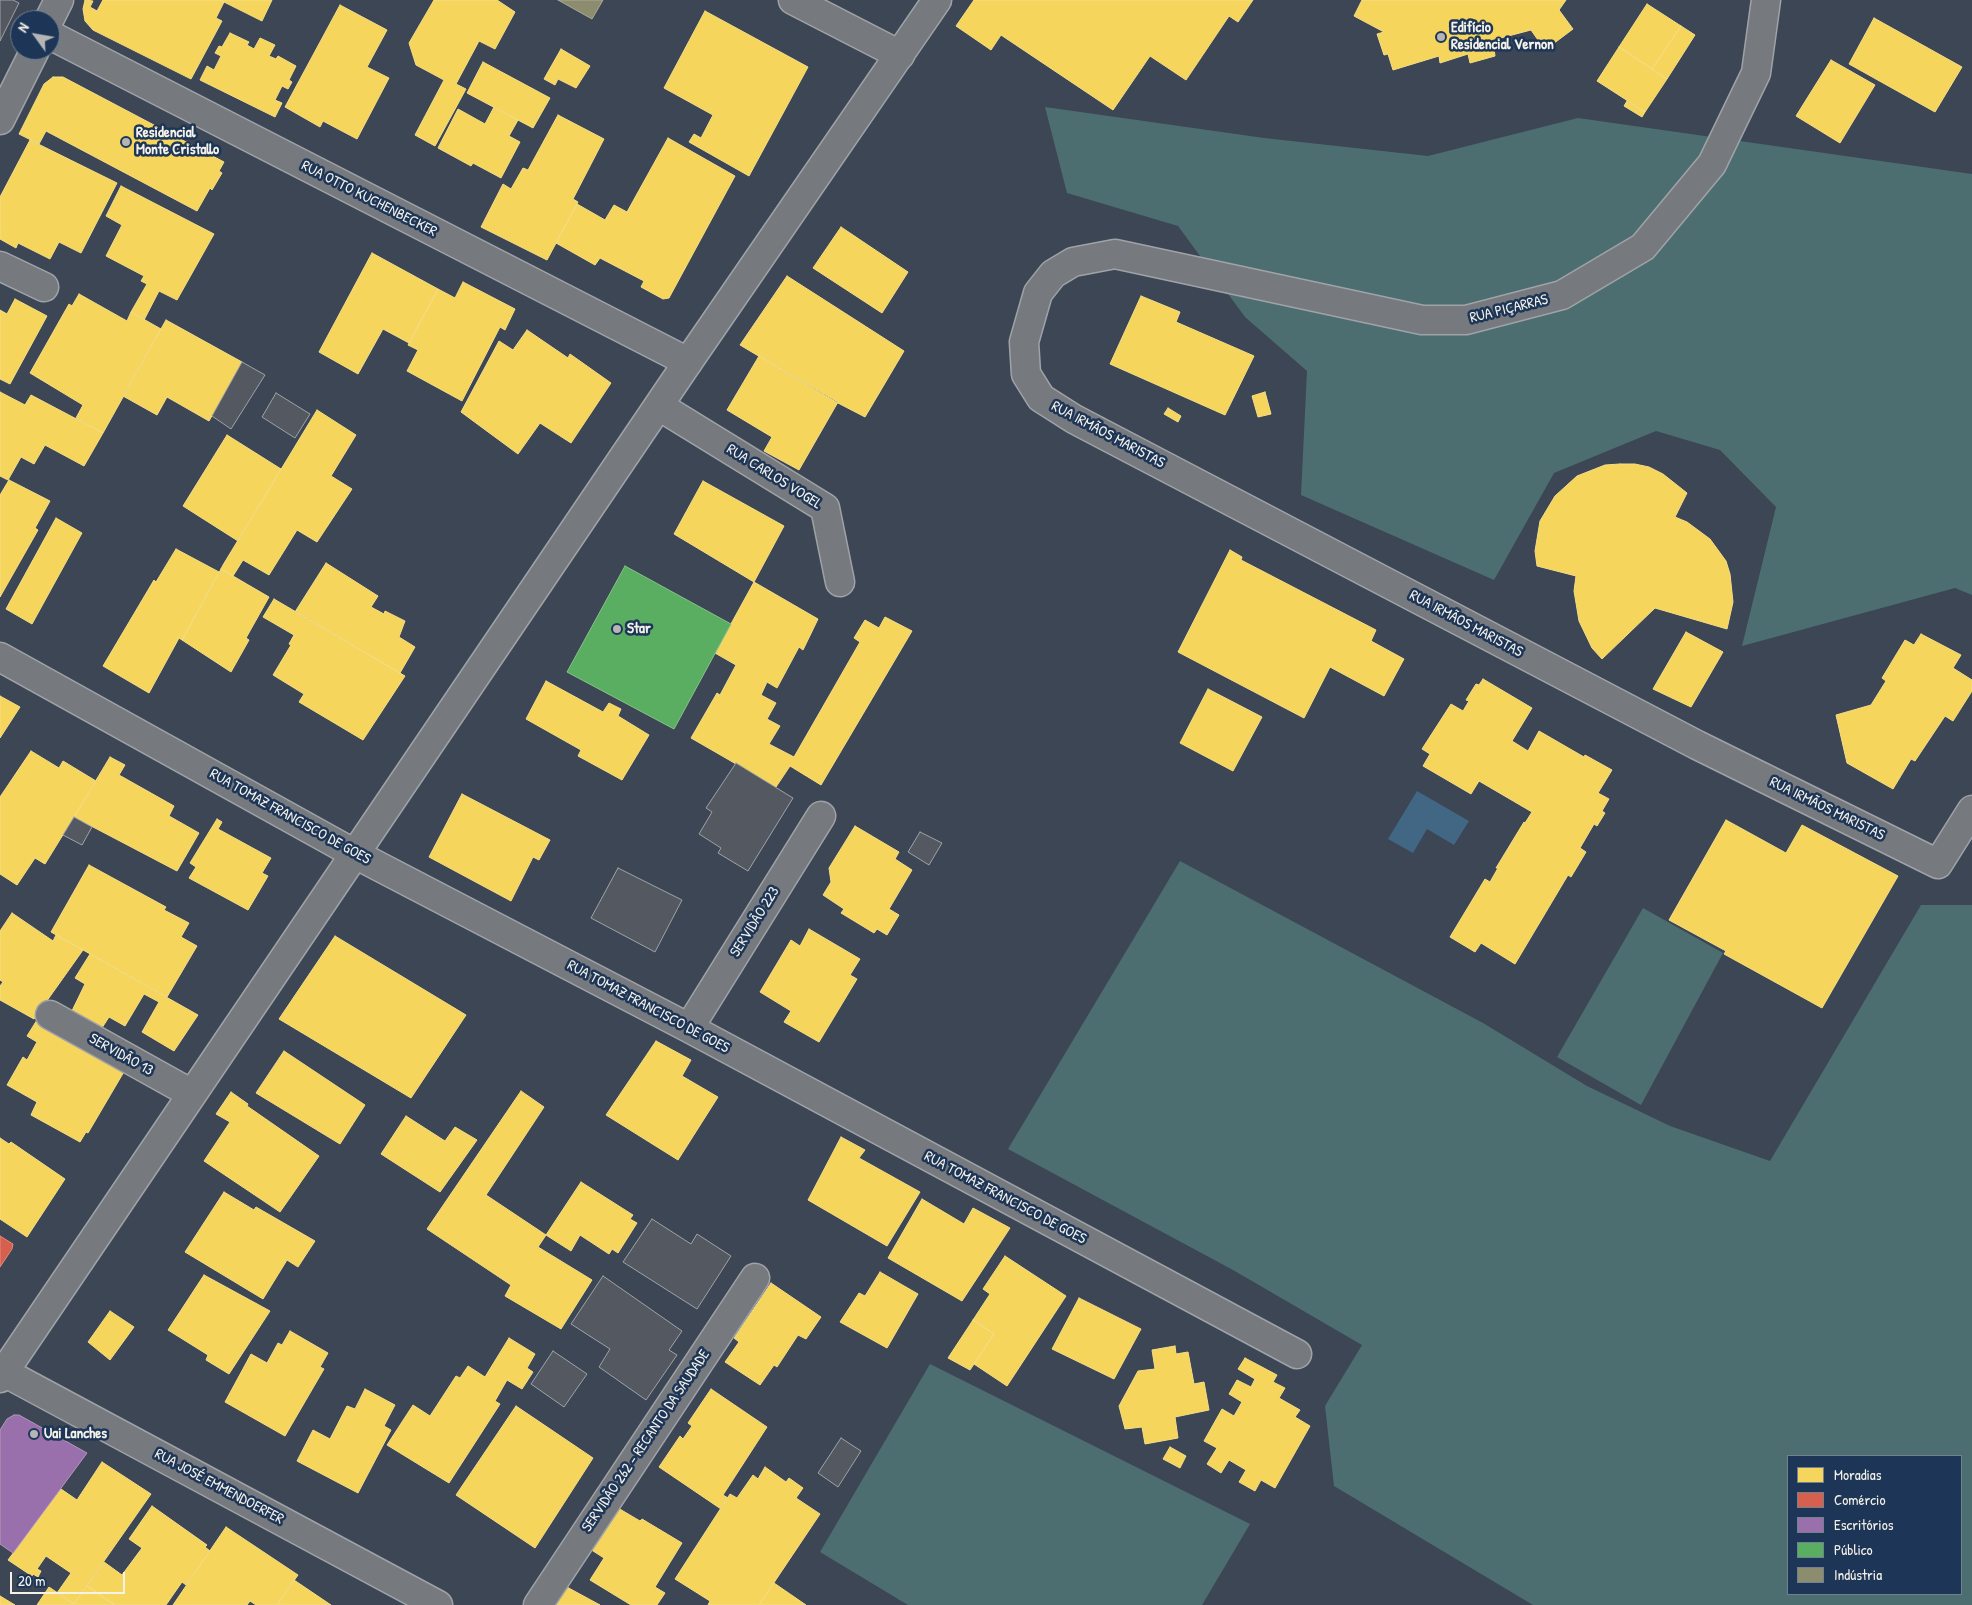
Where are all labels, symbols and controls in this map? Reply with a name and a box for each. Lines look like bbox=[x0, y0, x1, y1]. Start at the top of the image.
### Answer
north arrow bbox=[10, 10, 60, 60]
text: N bbox=[13, 19, 33, 36]
place label: Edifício Residencial Vernon bbox=[1451, 19, 1554, 54]
marker: Edifício Residencial Vernon bbox=[1435, 31, 1447, 43]
place label: Residencial Monte Cristallo bbox=[136, 124, 219, 159]
marker: Residencial Monte Cristallo bbox=[120, 136, 132, 148]
street label: RUA OTTO KUCHENBECKER bbox=[298, 157, 440, 241]
street label: RUA PIÇARRAS bbox=[1468, 291, 1550, 327]
street label: RUA IRMÃOS MARISTAS bbox=[1048, 398, 1168, 472]
street label: RUA CARLOS VOGEL bbox=[723, 441, 825, 513]
street label: RUA IRMÃOS MARISTAS bbox=[1406, 587, 1526, 661]
place label: Star bbox=[627, 620, 651, 638]
marker: Star bbox=[611, 623, 623, 635]
street label: RUA TOMAZ FRANCISCO DE GOES bbox=[206, 765, 374, 869]
street label: RUA IRMÃOS MARISTAS bbox=[1767, 773, 1887, 845]
street label: SERVIDÃO 223 bbox=[726, 884, 784, 960]
street label: RUA TOMAZ FRANCISCO DE GOES bbox=[564, 957, 732, 1057]
street label: SERVIDÃO 13 bbox=[86, 1030, 156, 1080]
street label: RUA TOMAZ FRANCISCO DE GOES bbox=[921, 1148, 1089, 1248]
street label: SERVIDÃO 262 - RECANTO DA SAUDADE bbox=[578, 1347, 714, 1535]
place label: Uai Lanches bbox=[44, 1425, 107, 1443]
marker: Uai Lanches bbox=[28, 1428, 40, 1440]
street label: RUA JOSÉ EMMENDOERFER bbox=[151, 1445, 287, 1529]
legend bbox=[1787, 1455, 1962, 1595]
text: Moradias bbox=[1834, 1464, 1882, 1485]
text: Comércio bbox=[1834, 1489, 1885, 1510]
text: Escritórios bbox=[1834, 1514, 1894, 1535]
text: Público bbox=[1834, 1539, 1873, 1560]
scale bar bbox=[12, 1562, 128, 1594]
text: Indústria bbox=[1834, 1564, 1882, 1585]
text: 20 m bbox=[18, 1570, 45, 1591]

